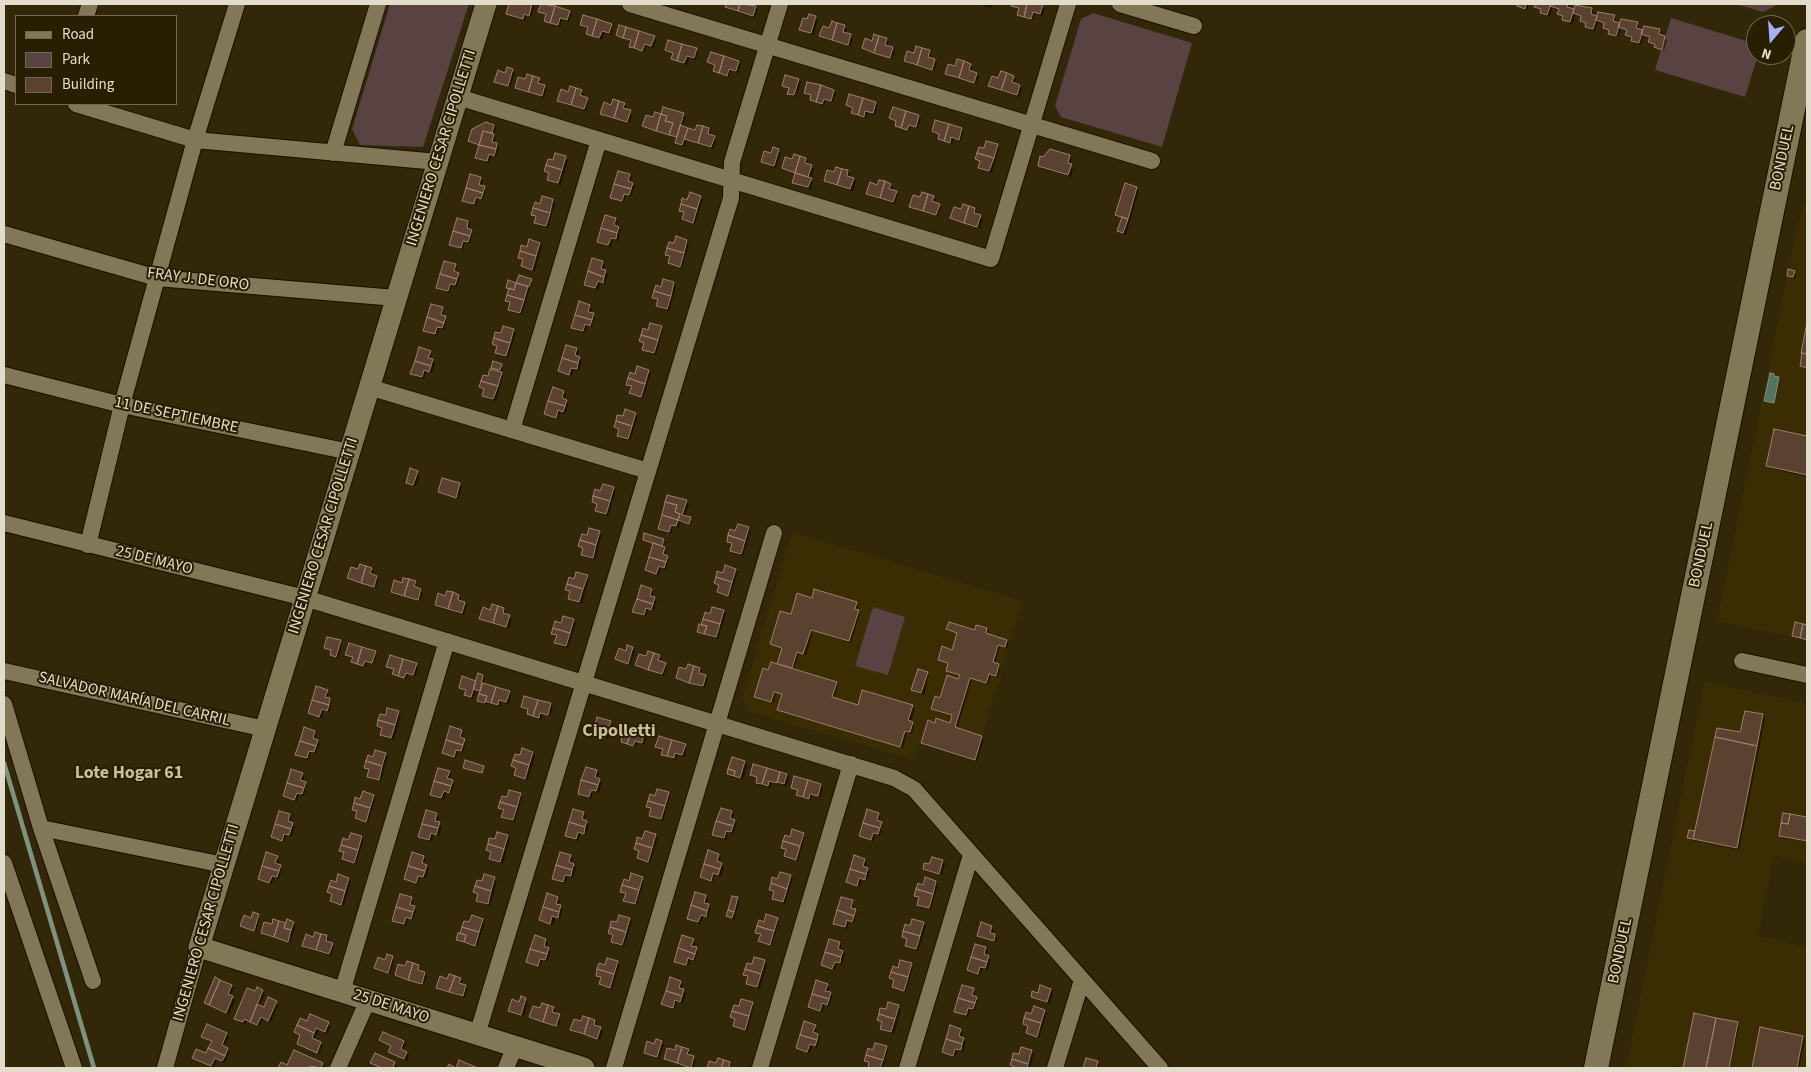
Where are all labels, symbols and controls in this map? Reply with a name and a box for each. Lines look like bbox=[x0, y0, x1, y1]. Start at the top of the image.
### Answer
legend bbox=[15, 15, 178, 105]
north arrow bbox=[1746, 15, 1796, 65]
text: Road bbox=[62, 24, 94, 45]
text: N bbox=[1759, 42, 1774, 64]
street label: INGENIERO CESAR CIPOLLETTI bbox=[403, 48, 481, 248]
text: Park bbox=[62, 49, 90, 70]
text: Building bbox=[62, 74, 114, 95]
street label: BONDUEL bbox=[1767, 123, 1799, 193]
street label: FRAY J. DE ORO bbox=[146, 264, 250, 296]
street label: 11 DE SEPTIEMBRE bbox=[112, 394, 240, 438]
street label: INGENIERO CESAR CIPOLLETTI bbox=[285, 436, 363, 636]
street label: BONDUEL bbox=[1686, 520, 1718, 590]
street label: 25 DE MAYO bbox=[113, 542, 195, 580]
street label: SALVADOR MARÍA DEL CARRIL bbox=[36, 669, 232, 731]
district label: Cipolletti bbox=[582, 721, 656, 743]
district label: Lote Hogar 61 bbox=[75, 763, 183, 785]
street label: INGENIERO CESAR CIPOLLETTI bbox=[170, 822, 244, 1024]
street label: BONDUEL bbox=[1605, 916, 1637, 986]
street label: 25 DE MAYO bbox=[351, 986, 431, 1028]

